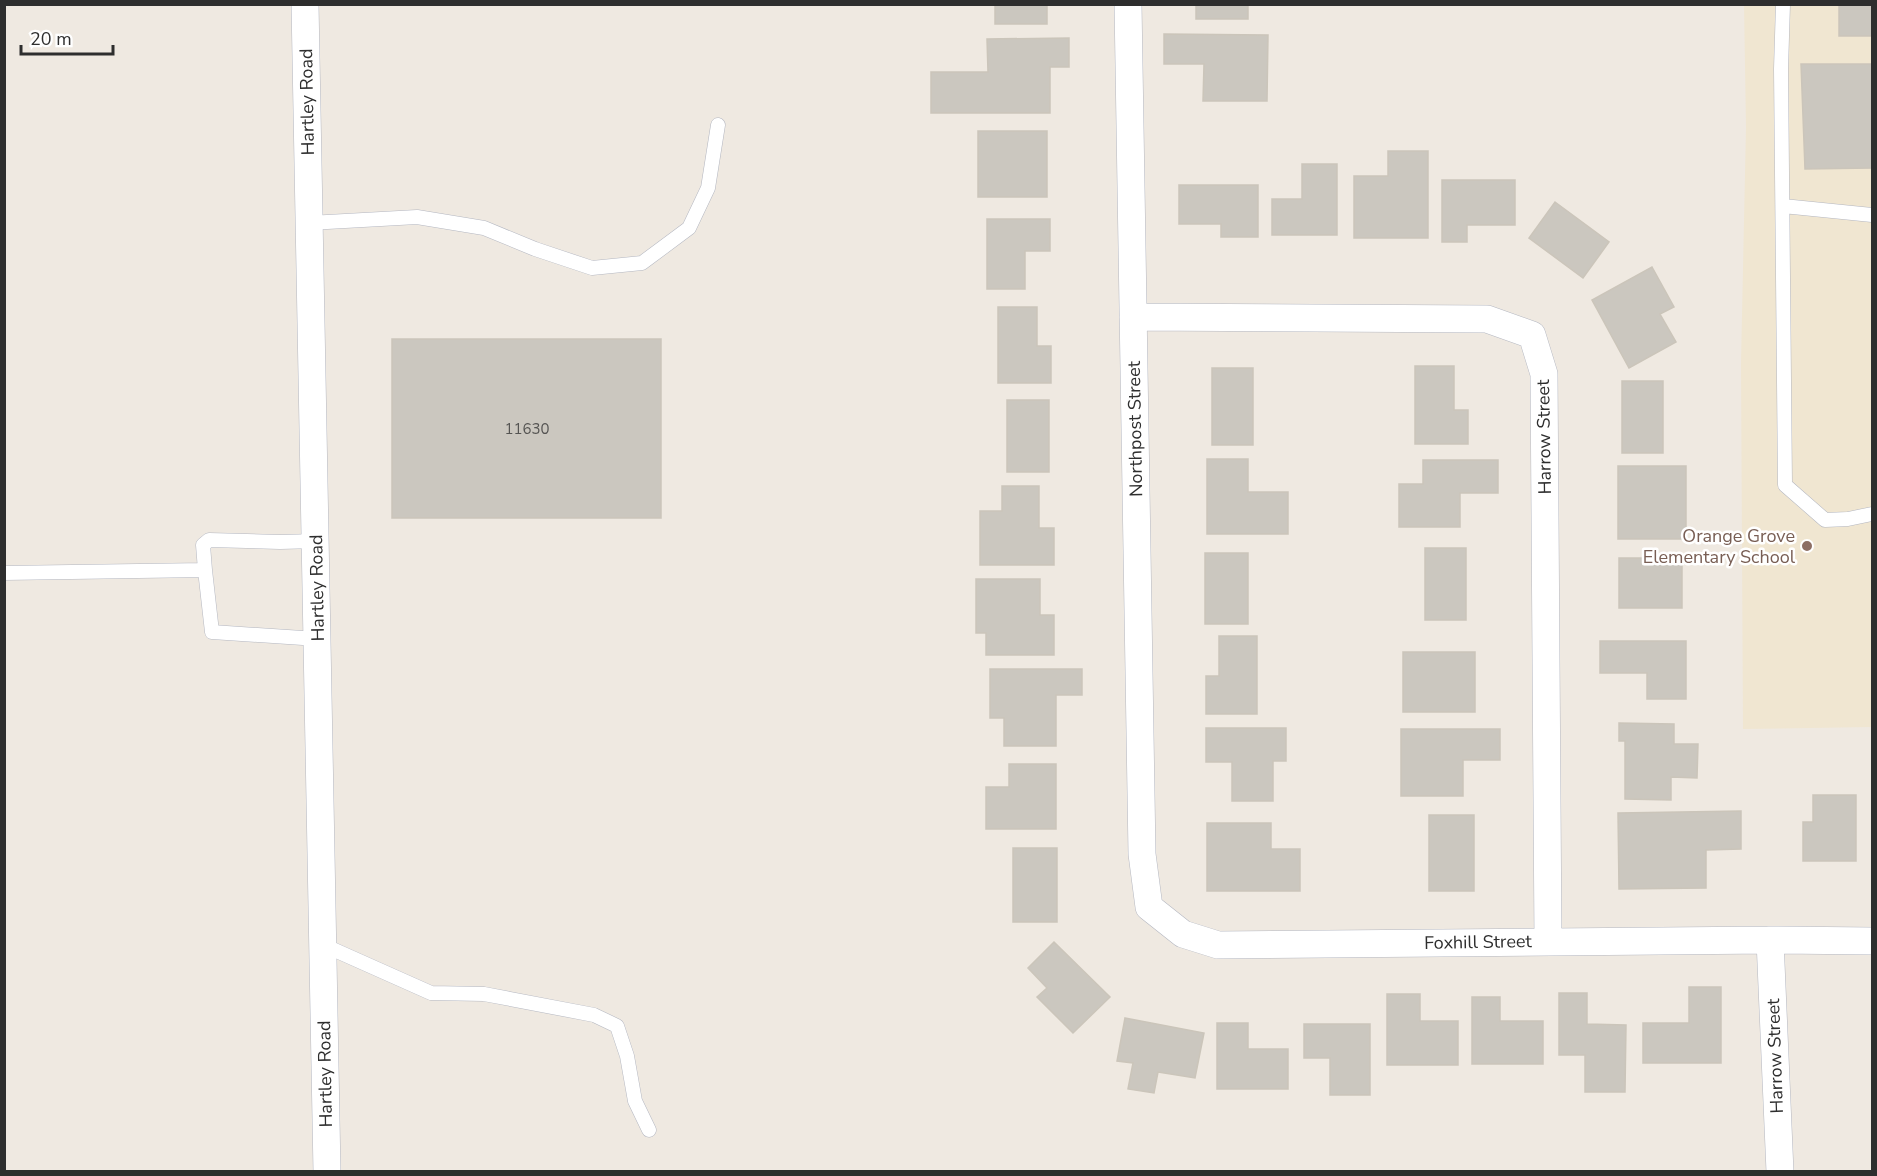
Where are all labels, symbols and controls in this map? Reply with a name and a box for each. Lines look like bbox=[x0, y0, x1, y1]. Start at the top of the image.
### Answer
scale bar bbox=[21, 18, 112, 56]
text: 20 m bbox=[30, 27, 72, 51]
street label: Hartley Road bbox=[294, 48, 320, 156]
street label: Northpost Street bbox=[1122, 360, 1148, 497]
street label: Harrow Street bbox=[1531, 379, 1557, 495]
house number: 11630 bbox=[504, 419, 550, 439]
place label: Orange Grove Elementary School bbox=[1643, 524, 1796, 569]
street label: Hartley Road bbox=[304, 534, 330, 642]
marker: Orange Grove Elementary School bbox=[1800, 539, 1814, 553]
street label: Foxhill Street bbox=[1424, 929, 1533, 955]
street label: Harrow Street bbox=[1761, 998, 1789, 1114]
street label: Hartley Road bbox=[312, 1020, 338, 1128]

